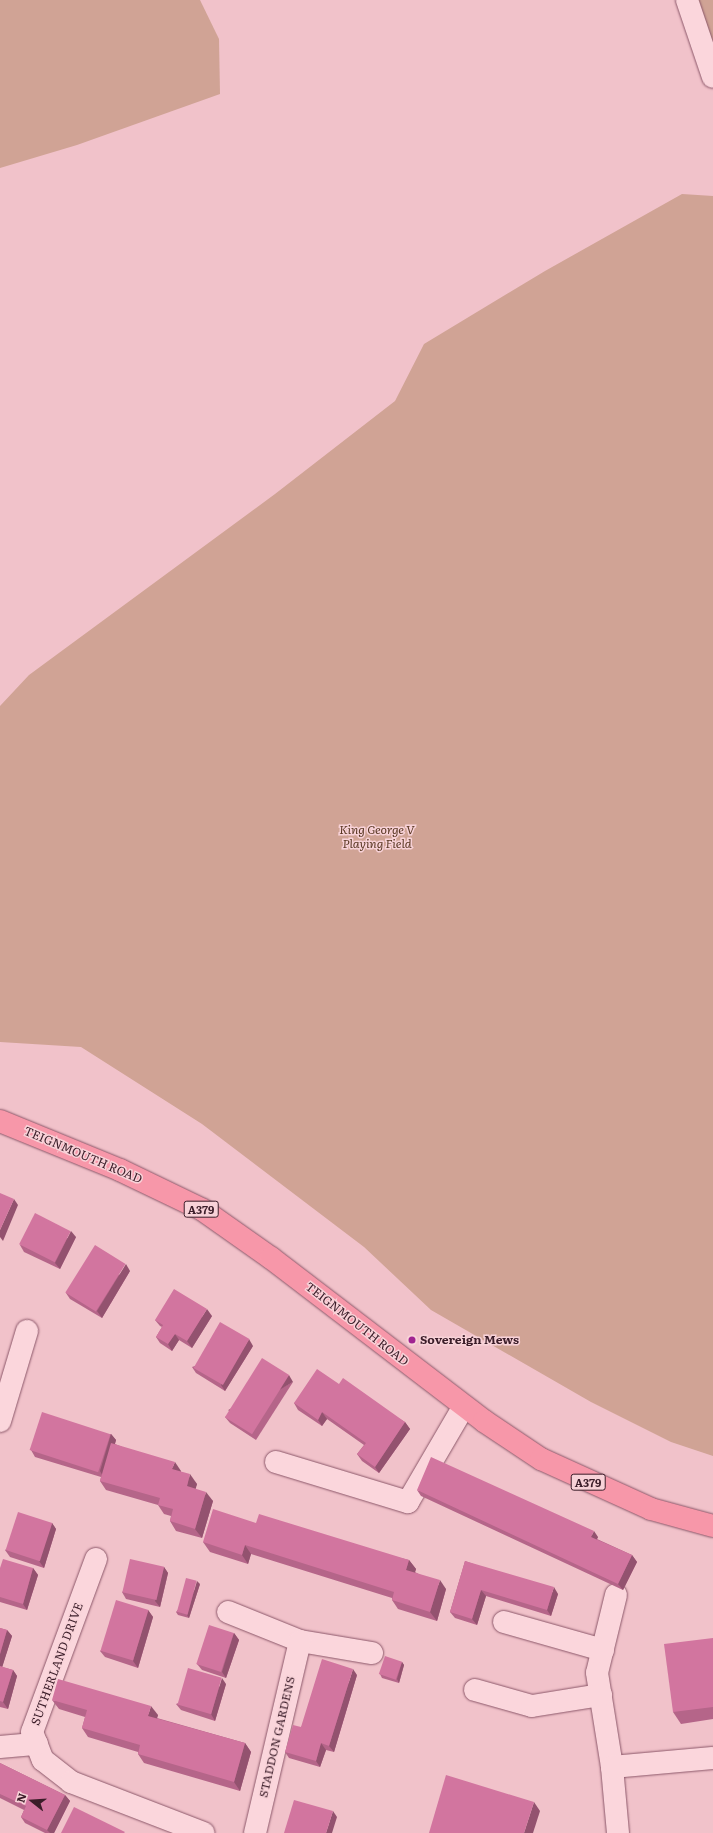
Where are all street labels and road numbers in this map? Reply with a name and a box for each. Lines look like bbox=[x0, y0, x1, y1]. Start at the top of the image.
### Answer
street label: TEIGNMOUTH ROAD bbox=[22, 1124, 144, 1186]
road number: A379 bbox=[183, 1200, 219, 1218]
street label: TEIGNMOUTH ROAD bbox=[303, 1279, 411, 1369]
road number: A379 bbox=[570, 1473, 606, 1491]
street label: SUTHERLAND DRIVE bbox=[28, 1601, 86, 1727]
street label: STADDON GARDENS bbox=[256, 1675, 298, 1799]

